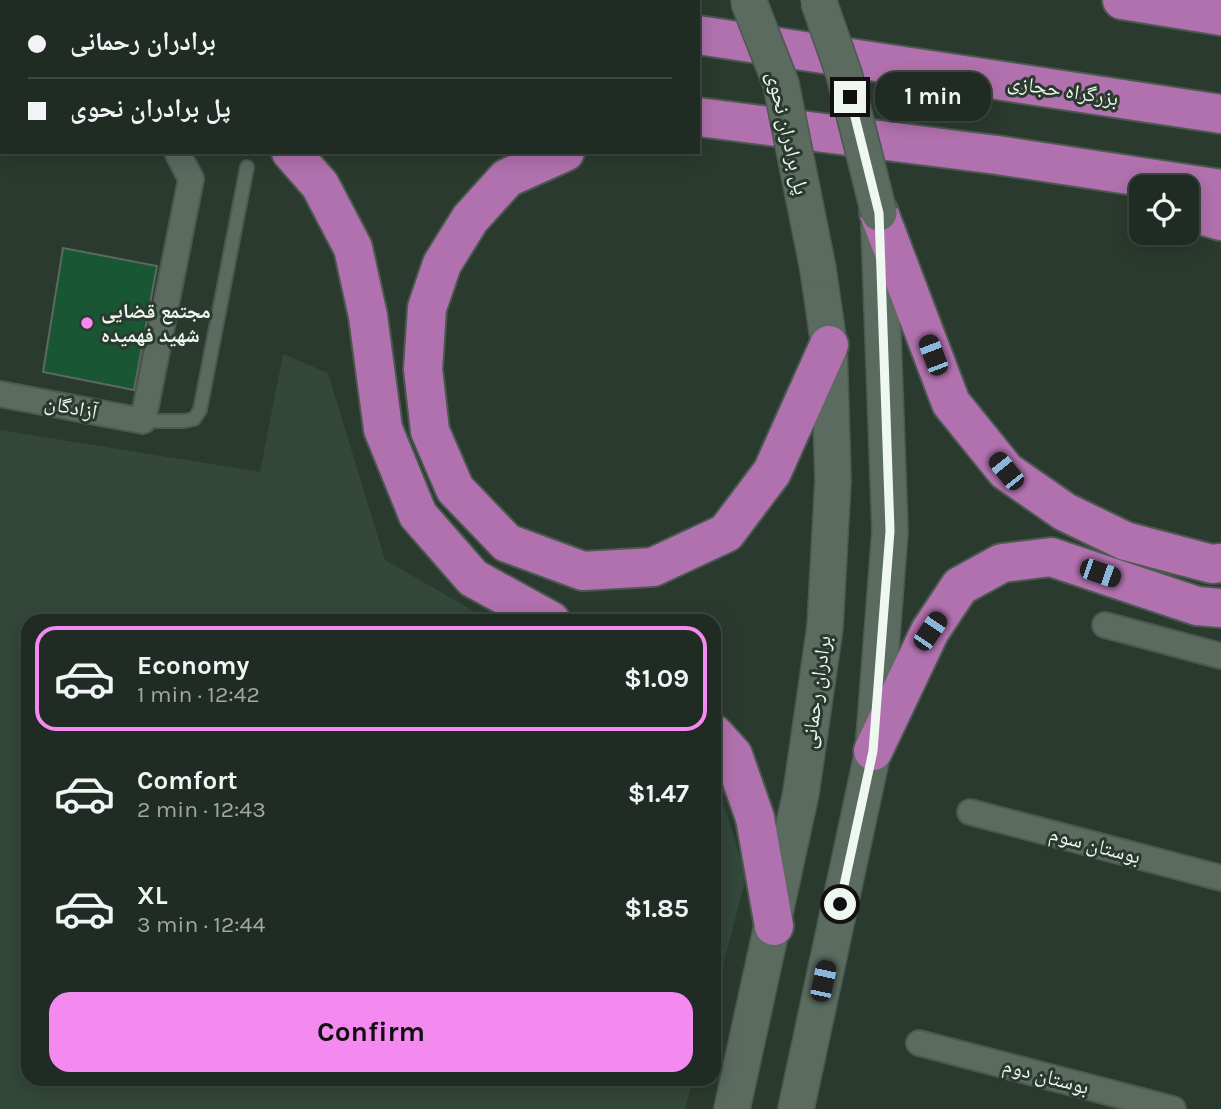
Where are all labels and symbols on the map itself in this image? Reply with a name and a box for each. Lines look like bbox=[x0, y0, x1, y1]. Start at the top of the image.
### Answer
street label: پل برادران نحوی bbox=[761, 69, 814, 197]
street label: بزرگراه حجازی bbox=[1006, 69, 1120, 111]
callout: 1 min bbox=[874, 72, 990, 122]
route end bbox=[834, 81, 866, 113]
place label: مجتمع قضایی شهید فهمیده bbox=[101, 299, 211, 347]
marker: مجتمع قضایی شهید فهمیده bbox=[79, 315, 95, 331]
car bbox=[916, 332, 951, 378]
street label: آزادگان bbox=[43, 390, 100, 424]
car bbox=[985, 448, 1028, 494]
car bbox=[1077, 556, 1124, 590]
car bbox=[910, 608, 951, 654]
street label: برادران رحمانی bbox=[796, 634, 837, 750]
street label: بوستان سوم bbox=[1046, 821, 1143, 871]
route start bbox=[824, 888, 856, 920]
car bbox=[809, 958, 838, 1004]
street label: بوستان دوم bbox=[1000, 1053, 1092, 1101]

